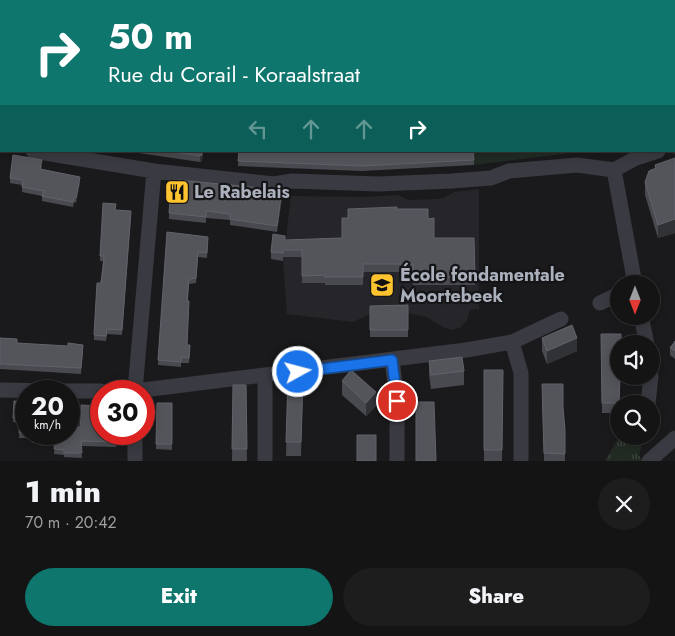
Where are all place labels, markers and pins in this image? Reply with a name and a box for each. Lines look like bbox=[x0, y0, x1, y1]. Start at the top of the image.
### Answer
restaurant icon: Le Rabelais bbox=[164, 179, 190, 205]
place label: Le Rabelais bbox=[194, 179, 290, 205]
place label: École fondamentale Moortebeek bbox=[400, 262, 565, 309]
school or university icon: École fondamentale Moortebeek bbox=[369, 272, 395, 298]
pin bbox=[376, 380, 418, 422]

